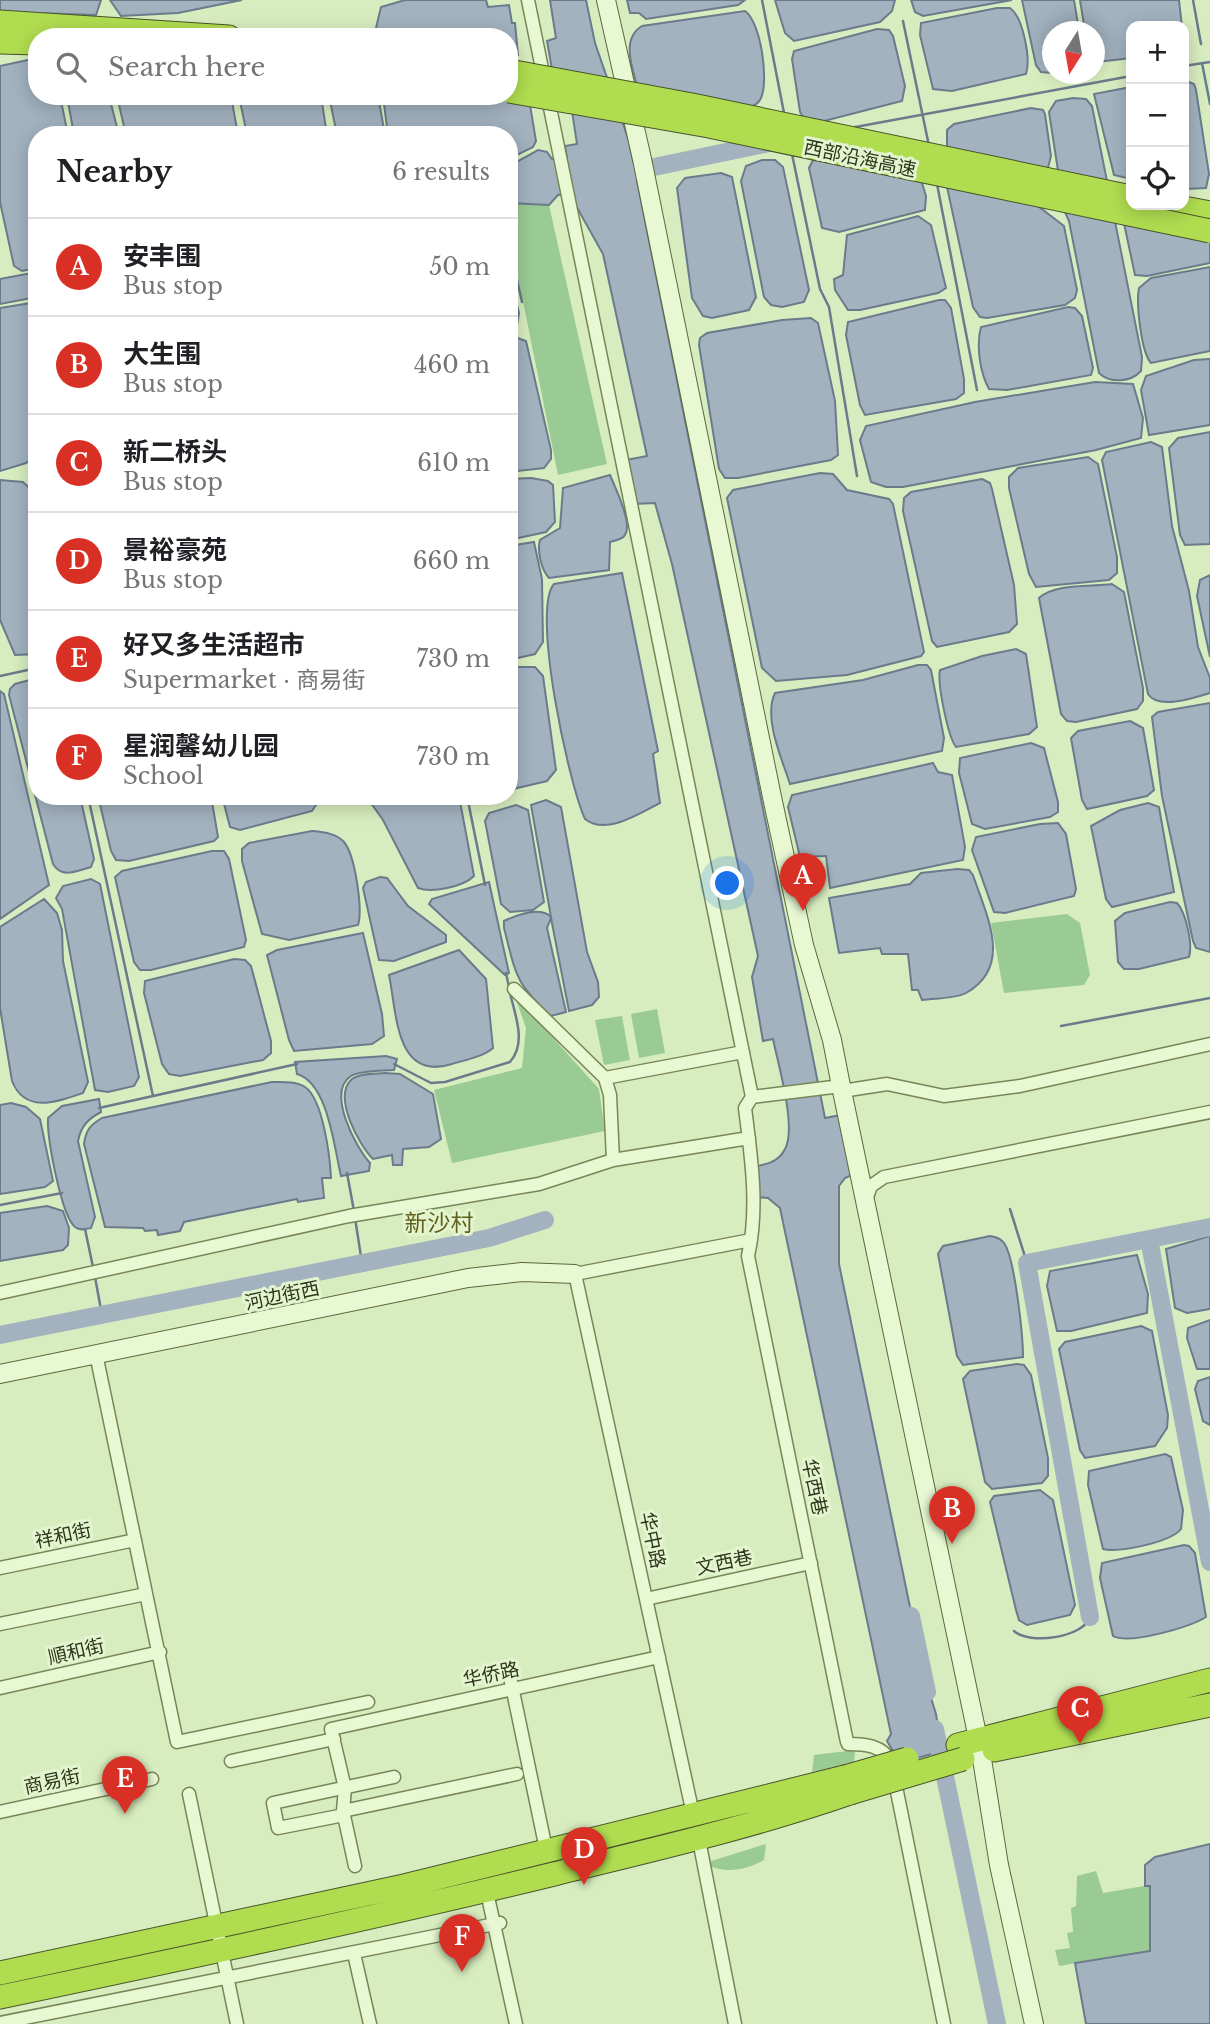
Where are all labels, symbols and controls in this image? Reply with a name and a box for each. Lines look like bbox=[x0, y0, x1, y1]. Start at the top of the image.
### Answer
north arrow bbox=[1042, 21, 1105, 84]
map controls bbox=[1126, 21, 1189, 210]
button: + bbox=[1126, 21, 1189, 84]
search box bbox=[28, 28, 518, 105]
icon: search bbox=[52, 48, 90, 86]
text: Search here bbox=[108, 51, 265, 83]
button: − bbox=[1126, 84, 1189, 147]
street label: 西部沿海高速 bbox=[802, 135, 918, 182]
button: locate bbox=[1126, 147, 1189, 210]
text: Nearby bbox=[56, 153, 172, 190]
text: 6 results bbox=[392, 158, 490, 186]
text: 安丰围 bbox=[123, 240, 201, 272]
text: A bbox=[70, 253, 88, 281]
text: 50 m bbox=[429, 253, 490, 281]
text: Bus stop bbox=[123, 272, 223, 300]
text: 大生围 bbox=[123, 338, 201, 370]
text: B bbox=[70, 351, 88, 379]
text: 460 m bbox=[414, 351, 490, 379]
text: Bus stop bbox=[123, 370, 223, 398]
text: 新二桥头 bbox=[123, 436, 227, 468]
text: C bbox=[70, 449, 88, 477]
text: 610 m bbox=[417, 449, 490, 477]
text: Bus stop bbox=[123, 468, 223, 496]
text: 景裕豪苑 bbox=[123, 534, 227, 566]
text: D bbox=[68, 547, 90, 575]
text: 660 m bbox=[413, 547, 490, 575]
text: Bus stop bbox=[123, 566, 223, 594]
text: 好又多生活超市 bbox=[123, 629, 305, 661]
text: E bbox=[70, 645, 88, 673]
text: 730 m bbox=[417, 645, 490, 673]
text: Supermarket · 商易街 bbox=[123, 666, 365, 694]
text: 星润馨幼儿园 bbox=[123, 730, 279, 762]
text: F bbox=[71, 743, 87, 771]
text: 730 m bbox=[417, 743, 490, 771]
text: School bbox=[123, 762, 204, 790]
pin: A bbox=[780, 853, 826, 911]
your location bbox=[710, 866, 744, 900]
district label: 新沙村 bbox=[405, 1209, 474, 1237]
street label: 河边街西 bbox=[243, 1276, 322, 1315]
street label: 华西巷 bbox=[797, 1457, 832, 1517]
pin: B bbox=[929, 1486, 975, 1544]
street label: 华中路 bbox=[635, 1510, 670, 1570]
street label: 祥和街 bbox=[33, 1518, 93, 1553]
street label: 文西巷 bbox=[694, 1545, 754, 1580]
street label: 順和街 bbox=[46, 1634, 106, 1669]
street label: 华侨路 bbox=[461, 1657, 521, 1692]
pin: C bbox=[1057, 1686, 1103, 1744]
pin: E bbox=[102, 1756, 148, 1814]
street label: 商易街 bbox=[22, 1764, 82, 1799]
pin: D bbox=[561, 1827, 607, 1885]
pin: F bbox=[439, 1914, 485, 1972]

